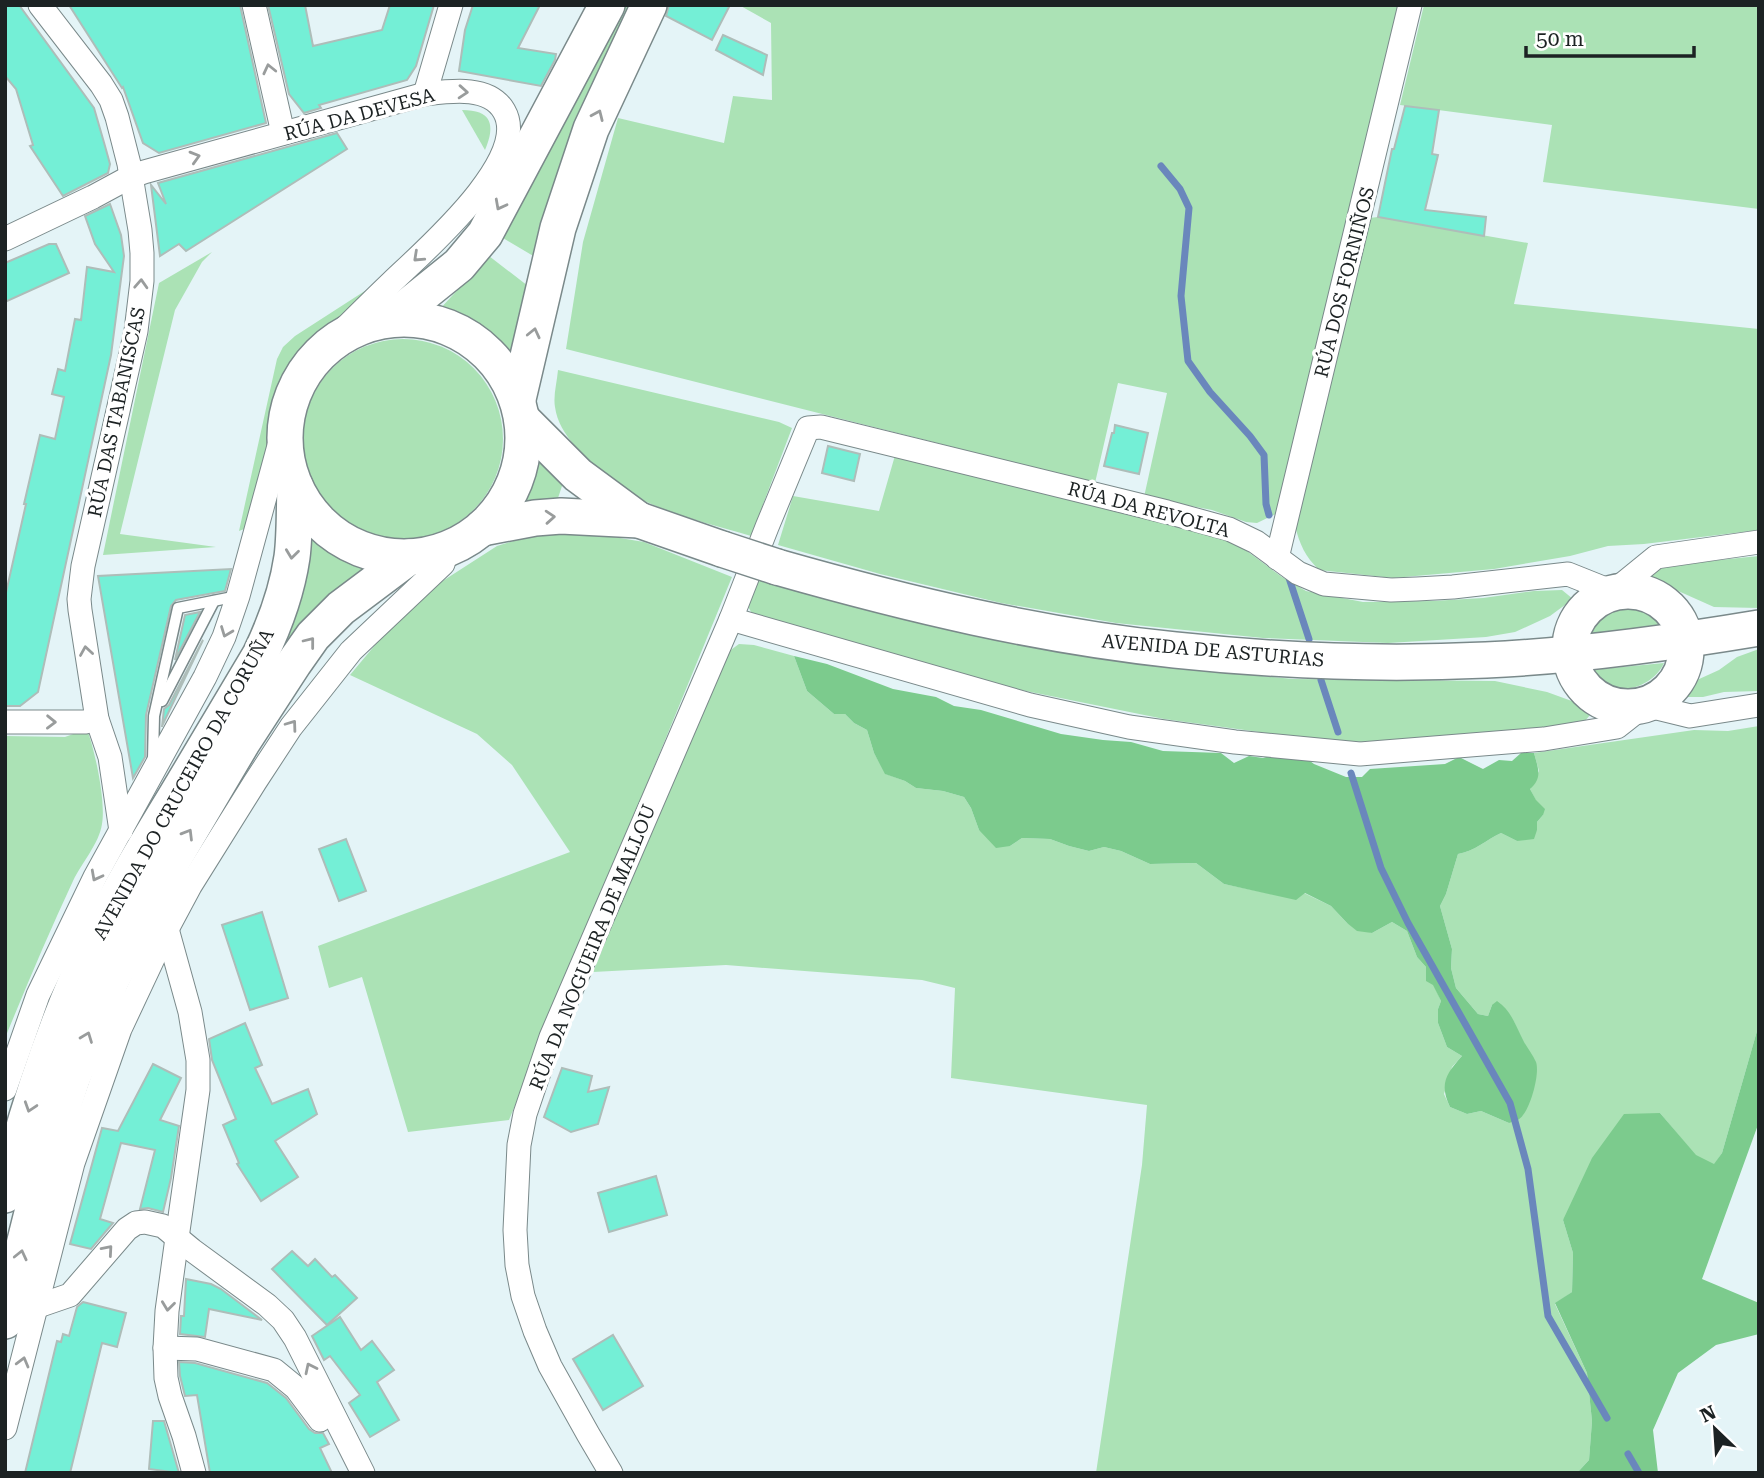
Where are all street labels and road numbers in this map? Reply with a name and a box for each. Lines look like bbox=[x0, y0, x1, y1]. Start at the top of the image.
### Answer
street label: RÚA DA DEVESA bbox=[281, 83, 438, 146]
street label: RÚA DOS FORNIÑOS bbox=[1310, 184, 1379, 380]
street label: RÚA DAS TABANISCAS bbox=[83, 305, 150, 519]
street label: RÚA DA REVOLTA bbox=[1065, 477, 1233, 542]
street label: AVENIDA DO CRUCEIRO DA CORUÑA bbox=[88, 624, 279, 944]
street label: AVENIDA DE ASTURIAS bbox=[1101, 629, 1325, 672]
street label: RÚA DA NOGUEIRA DE MALLOU bbox=[524, 801, 660, 1093]

